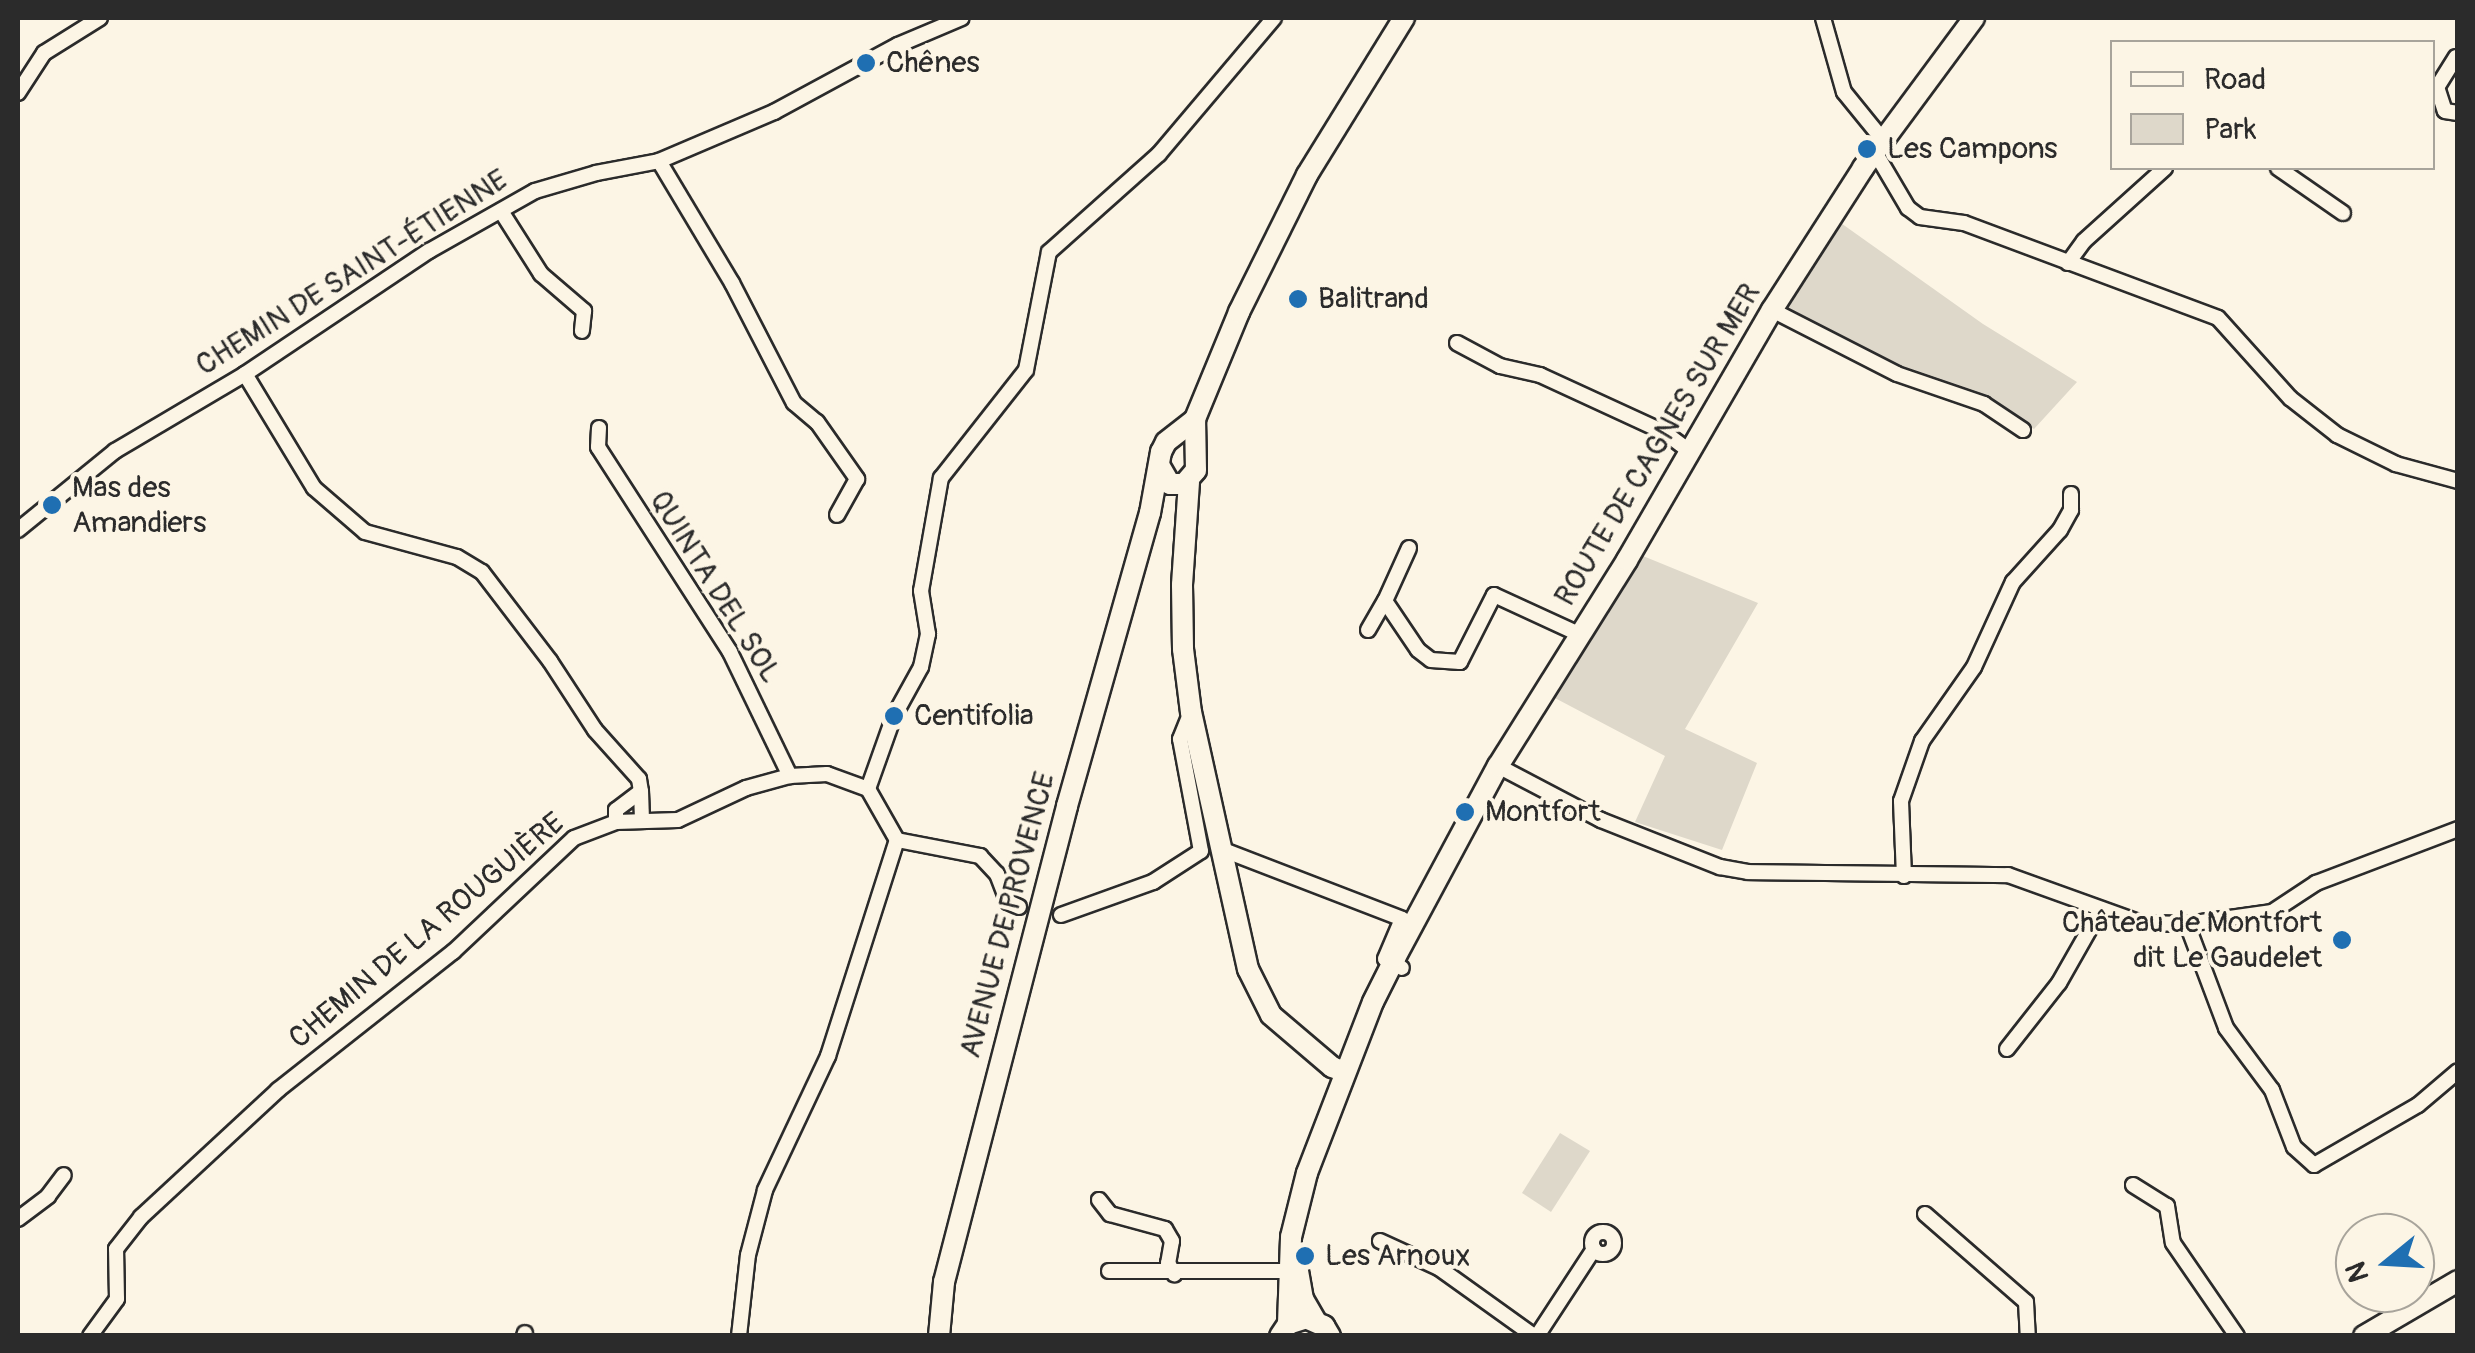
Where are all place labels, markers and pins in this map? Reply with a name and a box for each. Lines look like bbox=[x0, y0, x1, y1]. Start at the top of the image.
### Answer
place label: Chênes bbox=[886, 45, 980, 81]
marker: Chênes bbox=[855, 52, 877, 74]
place label: Les Campons bbox=[1887, 131, 2057, 167]
marker: Les Campons bbox=[1856, 138, 1878, 160]
place label: Balitrand bbox=[1318, 281, 1429, 317]
marker: Balitrand bbox=[1287, 288, 1309, 310]
place label: Mas des Amandiers bbox=[72, 470, 206, 540]
marker: Mas des Amandiers bbox=[41, 494, 63, 516]
place label: Centifolia bbox=[914, 698, 1034, 734]
marker: Centifolia bbox=[883, 705, 905, 727]
place label: Montfort bbox=[1485, 794, 1600, 830]
marker: Montfort bbox=[1454, 801, 1476, 823]
place label: Château de Montfort dit Le Gaudelet bbox=[2062, 905, 2322, 976]
marker: Château de Montfort dit Le Gaudelet bbox=[2331, 929, 2353, 951]
place label: Les Arnoux bbox=[1325, 1238, 1471, 1274]
marker: Les Arnoux bbox=[1294, 1245, 1316, 1267]

